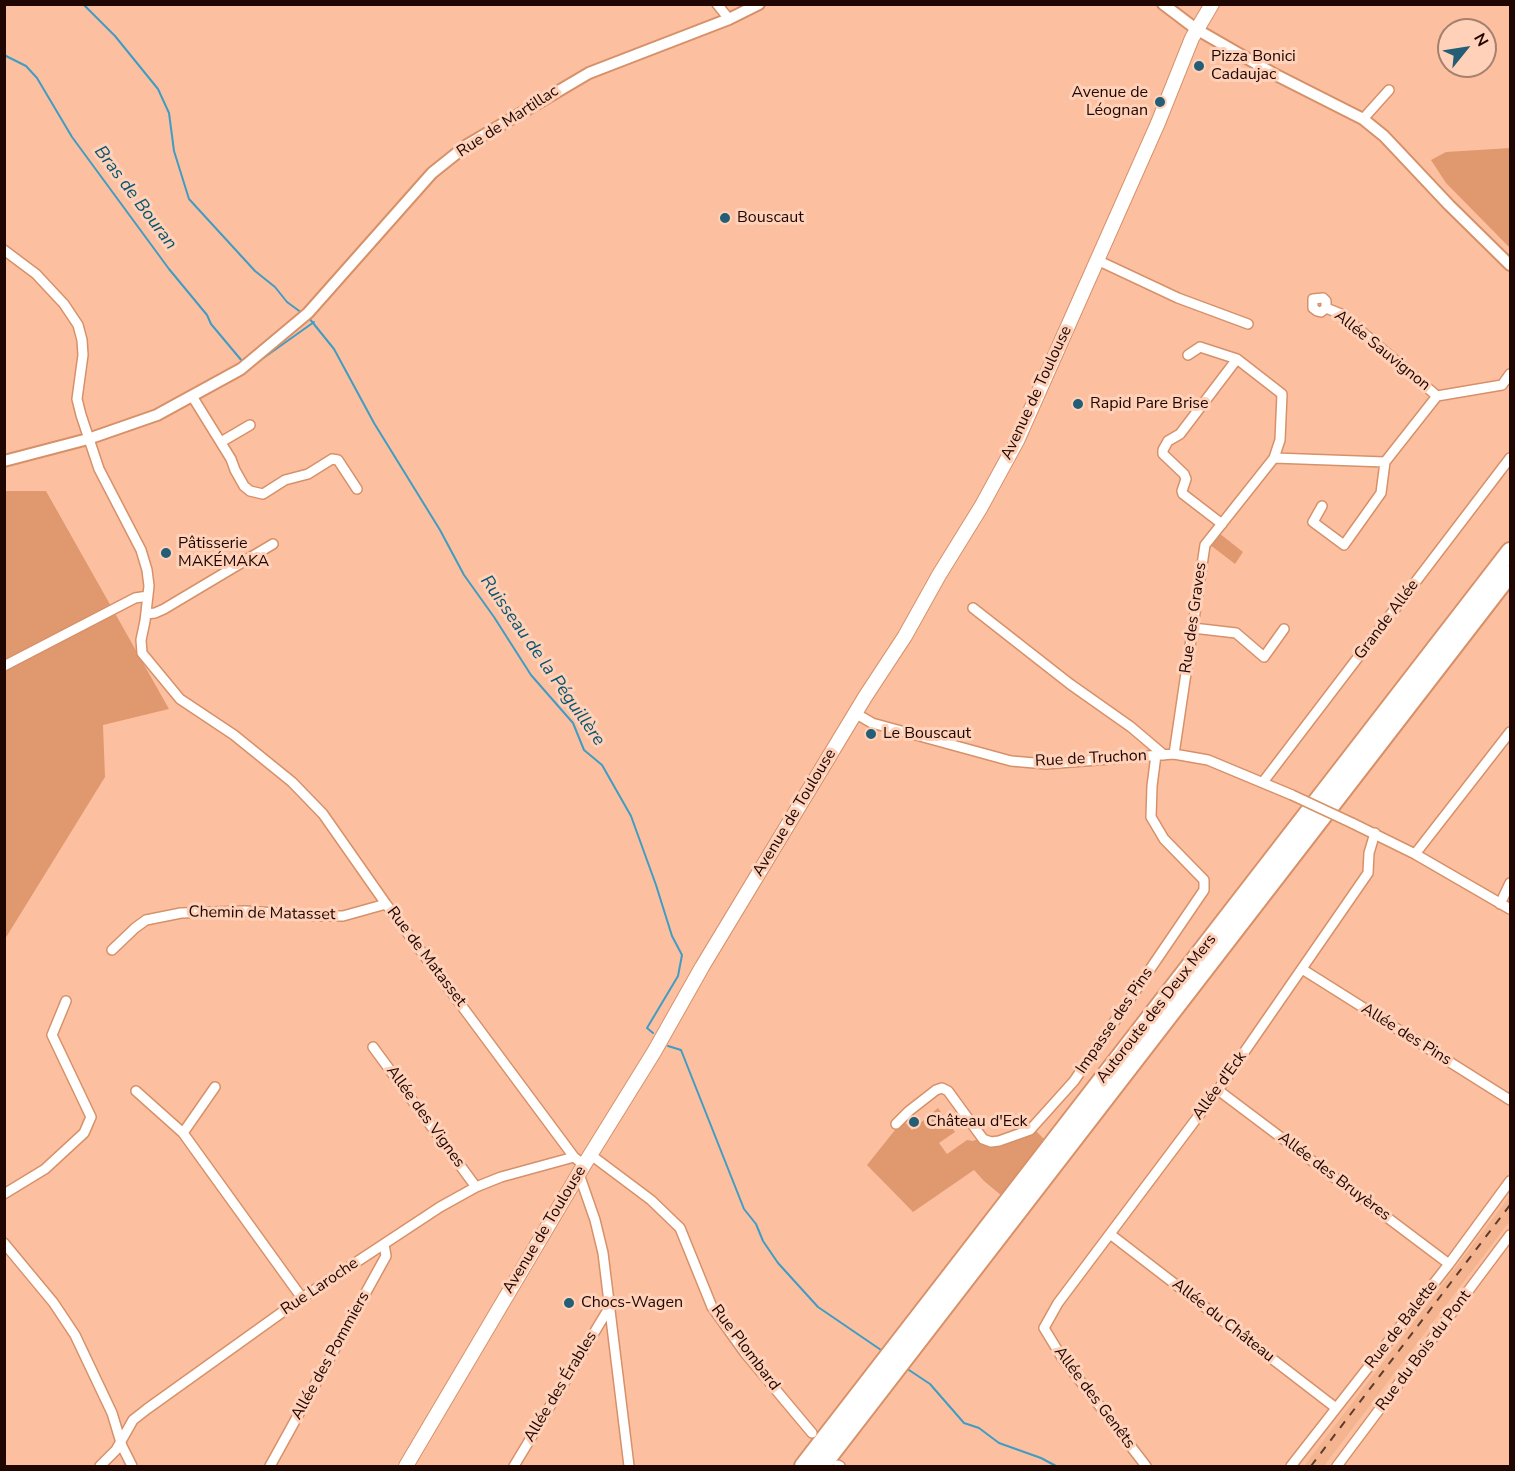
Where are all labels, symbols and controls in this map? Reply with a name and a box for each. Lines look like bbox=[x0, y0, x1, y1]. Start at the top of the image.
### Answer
north arrow bbox=[1437, 18, 1497, 78]
text: N bbox=[1468, 29, 1493, 51]
place label: Pizza Bonici Cadaujac bbox=[1211, 47, 1296, 85]
marker: Pizza Bonici Cadaujac bbox=[1192, 59, 1206, 73]
street label: Rue de Martillac bbox=[454, 82, 562, 162]
place label: Avenue de Léognan bbox=[1072, 83, 1148, 121]
marker: Avenue de Léognan bbox=[1153, 95, 1167, 109]
water label: Bras de Bouran bbox=[89, 142, 181, 254]
place label: Bouscaut bbox=[737, 208, 804, 228]
marker: Bouscaut bbox=[718, 211, 732, 225]
street label: Allée Sauvignon bbox=[1330, 306, 1434, 396]
street label: Avenue de Toulouse bbox=[998, 323, 1076, 463]
place label: Rapid Pare Brise bbox=[1090, 394, 1209, 414]
marker: Rapid Pare Brise bbox=[1071, 397, 1085, 411]
place label: Pâtisserie MAKÉMAKA bbox=[178, 534, 269, 572]
marker: Pâtisserie MAKÉMAKA bbox=[159, 546, 173, 560]
street label: Rue des Graves bbox=[1177, 561, 1211, 675]
water label: Ruisseau de la Péguillère bbox=[475, 572, 609, 750]
street label: Grande Allée bbox=[1351, 576, 1423, 664]
place label: Le Bouscaut bbox=[883, 724, 971, 744]
marker: Le Bouscaut bbox=[864, 727, 878, 741]
street label: Avenue de Toulouse bbox=[749, 746, 841, 880]
street label: Rue de Truchon bbox=[1035, 746, 1147, 772]
street label: Chemin de Matasset bbox=[189, 903, 335, 925]
street label: Rue de Matasset bbox=[382, 903, 470, 1011]
street label: Autoroute des Deux Mers bbox=[1093, 931, 1221, 1087]
street label: Impasse des Pins bbox=[1072, 964, 1158, 1078]
street label: Allée des Pins bbox=[1357, 1000, 1455, 1070]
street label: Allée d'Eck bbox=[1189, 1048, 1251, 1124]
street label: Allée des Vignes bbox=[382, 1062, 468, 1172]
place label: Château d'Eck bbox=[926, 1112, 1027, 1132]
marker: Château d'Eck bbox=[907, 1115, 921, 1129]
street label: Allée des Bruyères bbox=[1274, 1128, 1394, 1226]
street label: Avenue de Toulouse bbox=[499, 1163, 591, 1297]
street label: Rue Laroche bbox=[278, 1254, 362, 1320]
street label: Allée du Château bbox=[1168, 1275, 1278, 1367]
street label: Rue de Balette bbox=[1362, 1277, 1442, 1373]
street label: Rue du Bois du Pont bbox=[1372, 1287, 1476, 1415]
street label: Allée des Pommiers bbox=[288, 1289, 374, 1423]
place label: Chocs-Wagen bbox=[581, 1293, 683, 1313]
marker: Chocs-Wagen bbox=[562, 1296, 576, 1310]
street label: Rue Plombard bbox=[707, 1301, 783, 1395]
street label: Allée des Érables bbox=[520, 1328, 602, 1446]
street label: Allée des Genêts bbox=[1049, 1343, 1139, 1453]

